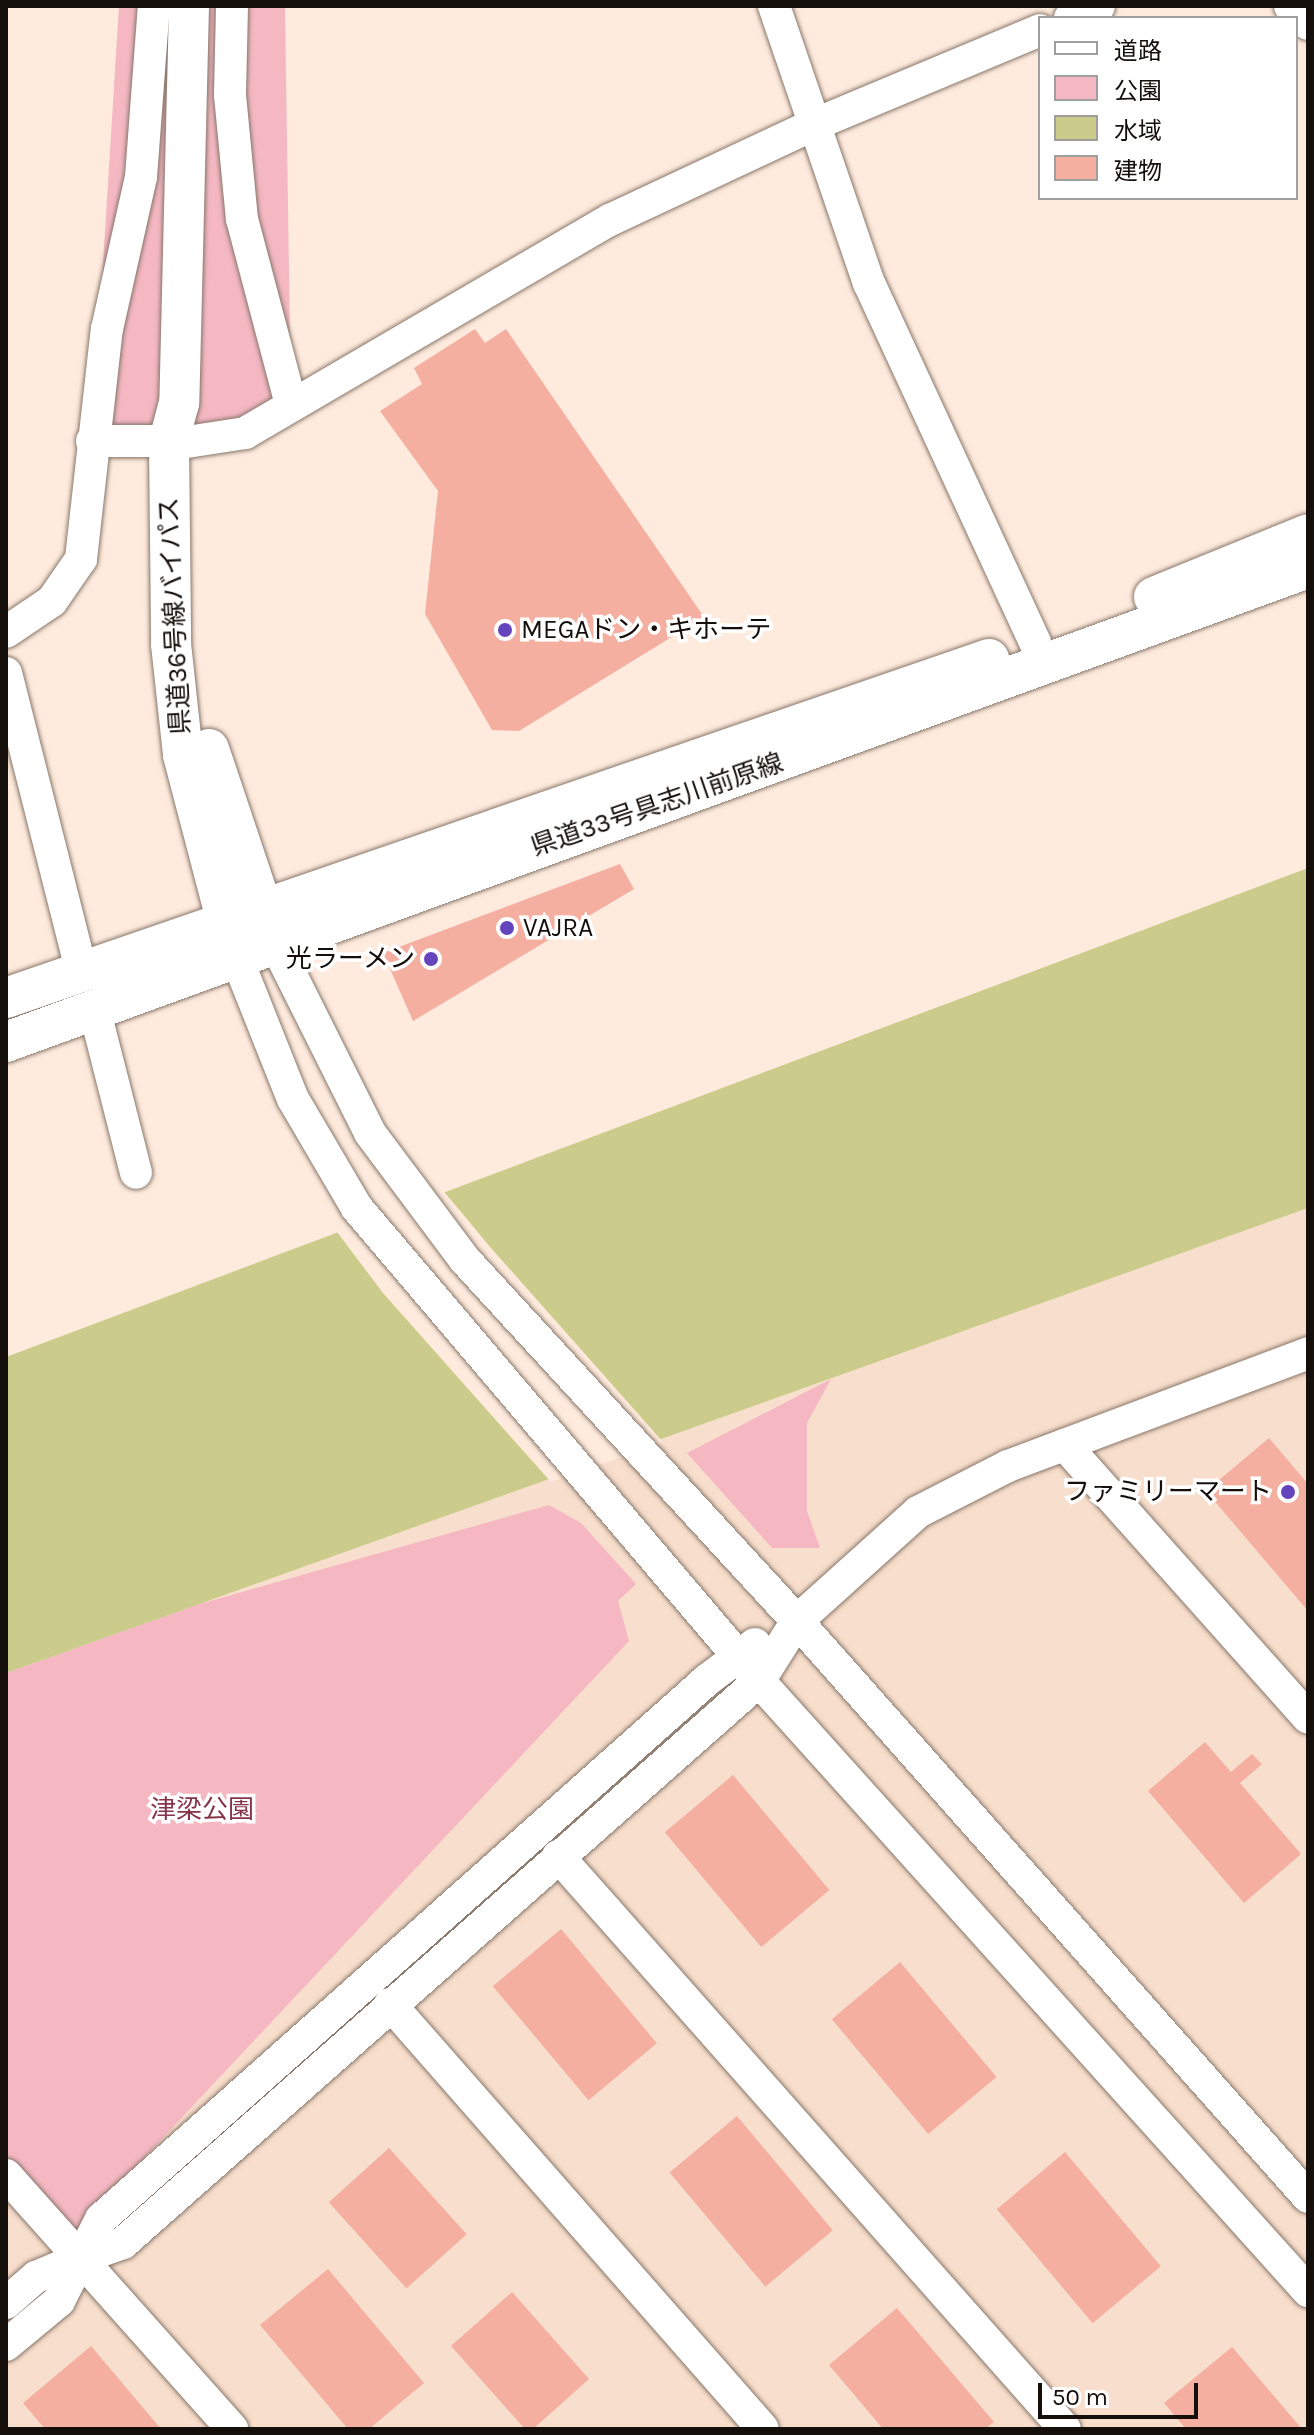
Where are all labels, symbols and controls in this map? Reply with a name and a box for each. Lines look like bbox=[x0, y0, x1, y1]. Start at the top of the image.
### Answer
legend bbox=[1038, 16, 1298, 200]
text: 道路 bbox=[1114, 37, 1162, 65]
text: 公園 bbox=[1114, 77, 1162, 105]
text: 水域 bbox=[1114, 117, 1162, 145]
text: 建物 bbox=[1114, 157, 1162, 185]
street label: 県道36号線バイパス bbox=[153, 496, 197, 736]
place label: MEGAドン・キホーテ bbox=[521, 614, 771, 646]
marker: MEGAドン・キホーテ bbox=[496, 621, 514, 639]
street label: 県道33号具志川前原線 bbox=[527, 747, 787, 863]
place label: VAJRA bbox=[523, 912, 593, 944]
marker: VAJRA bbox=[498, 919, 516, 937]
place label: 光ラーメン bbox=[285, 943, 415, 975]
marker: 光ラーメン bbox=[422, 950, 440, 968]
place label: ファミリーマート bbox=[1064, 1476, 1272, 1508]
marker: ファミリーマート bbox=[1279, 1483, 1297, 1501]
park label: 津梁公園 bbox=[150, 1794, 254, 1826]
scale bar bbox=[1042, 2367, 1202, 2417]
text: 50 m bbox=[1052, 2383, 1108, 2411]

